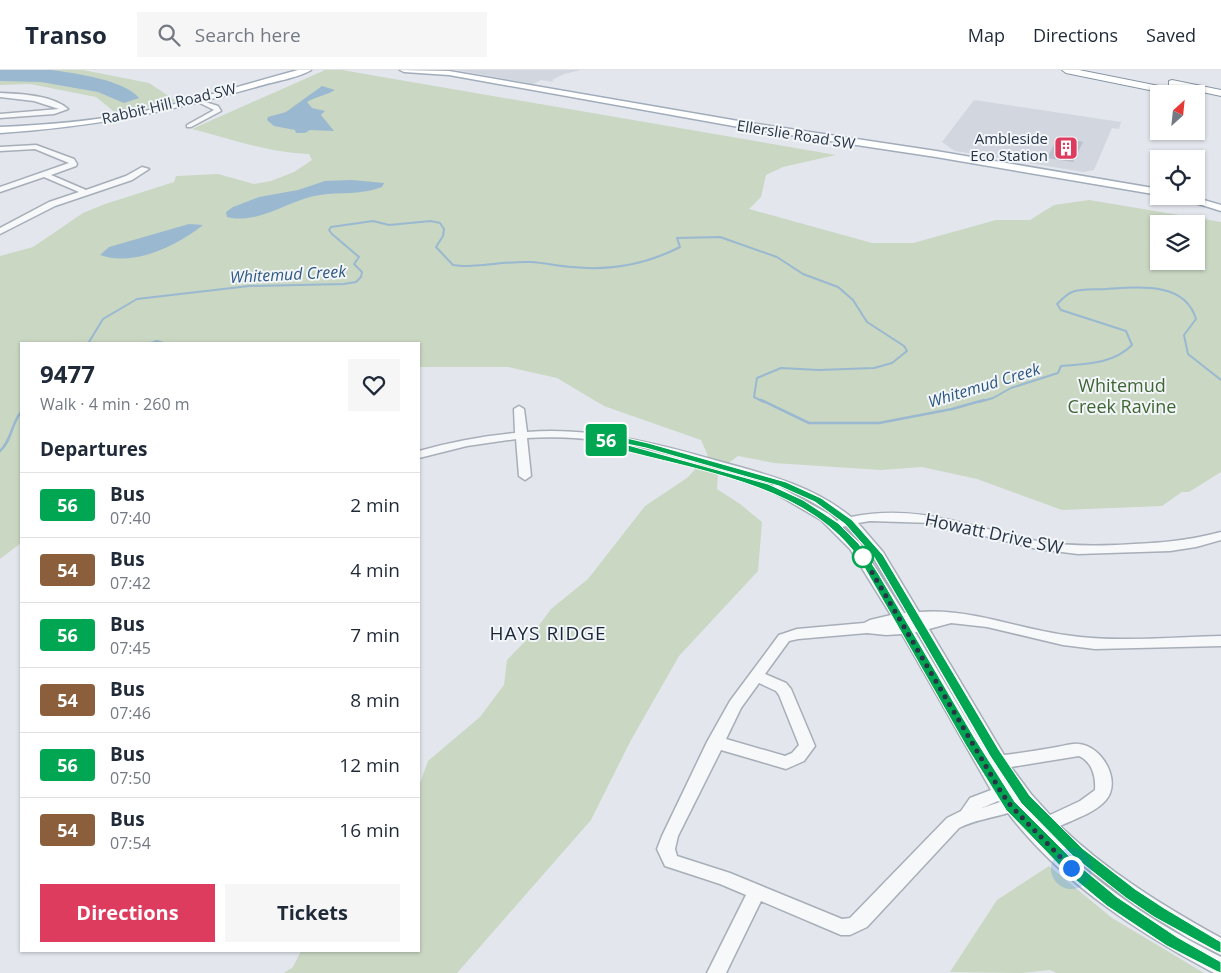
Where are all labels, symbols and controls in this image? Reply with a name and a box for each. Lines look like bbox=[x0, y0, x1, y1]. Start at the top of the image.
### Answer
search box bbox=[137, 12, 487, 57]
text: Transo bbox=[25, 18, 107, 51]
icon: search bbox=[155, 21, 183, 49]
text: Search here bbox=[195, 22, 301, 48]
text: Map bbox=[968, 23, 1005, 47]
text: Directions bbox=[1033, 23, 1118, 47]
text: Saved bbox=[1146, 23, 1196, 47]
street label: Rabbit Hill Road SW bbox=[100, 78, 238, 128]
north arrow bbox=[1150, 85, 1205, 140]
map controls bbox=[1150, 85, 1205, 270]
street label: Ellerslie Road SW bbox=[736, 115, 857, 153]
place label: Ambleside Eco Station bbox=[970, 128, 1048, 165]
building icon: Ambleside Eco Station bbox=[1053, 135, 1079, 161]
button: locate bbox=[1150, 150, 1205, 205]
button: layers bbox=[1150, 215, 1205, 270]
water label: Whitemud Creek bbox=[229, 260, 348, 288]
text: 9477 bbox=[40, 357, 95, 390]
water label: Whitemud Creek bbox=[925, 357, 1044, 413]
button: heart bbox=[348, 359, 400, 411]
park label: Whitemud Creek Ravine bbox=[1068, 373, 1176, 418]
text: Walk · 4 min · 260 m bbox=[40, 393, 190, 415]
line badge: 56 bbox=[584, 424, 628, 456]
text: 56 bbox=[596, 428, 616, 452]
text: Departures bbox=[40, 436, 147, 462]
text: Bus bbox=[110, 481, 145, 507]
text: 2 min bbox=[350, 492, 400, 518]
text: 56 bbox=[57, 493, 78, 517]
text: 07:40 bbox=[110, 507, 151, 529]
street label: Howatt Drive SW bbox=[923, 507, 1066, 559]
text: Bus bbox=[110, 546, 145, 572]
unlabelled marker bbox=[852, 546, 874, 568]
text: 4 min bbox=[350, 557, 400, 583]
text: 54 bbox=[57, 558, 78, 582]
text: 07:42 bbox=[110, 572, 151, 594]
text: Bus bbox=[110, 611, 145, 637]
district label: HAYS RIDGE bbox=[489, 620, 607, 646]
text: 7 min bbox=[350, 622, 400, 648]
text: 56 bbox=[57, 623, 78, 647]
text: 07:45 bbox=[110, 637, 151, 659]
text: Bus bbox=[110, 676, 145, 702]
text: 8 min bbox=[350, 687, 400, 713]
text: 54 bbox=[57, 688, 78, 712]
text: 07:46 bbox=[110, 702, 151, 724]
text: Bus bbox=[110, 741, 145, 767]
text: 12 min bbox=[339, 752, 400, 778]
text: 56 bbox=[57, 753, 78, 777]
text: 07:50 bbox=[110, 767, 151, 789]
text: Bus bbox=[110, 806, 145, 832]
text: 16 min bbox=[339, 817, 400, 843]
text: 54 bbox=[57, 818, 78, 842]
text: 07:54 bbox=[110, 832, 151, 854]
your location bbox=[1059, 856, 1084, 881]
button: Directions bbox=[40, 884, 215, 942]
button: Tickets bbox=[225, 884, 400, 942]

